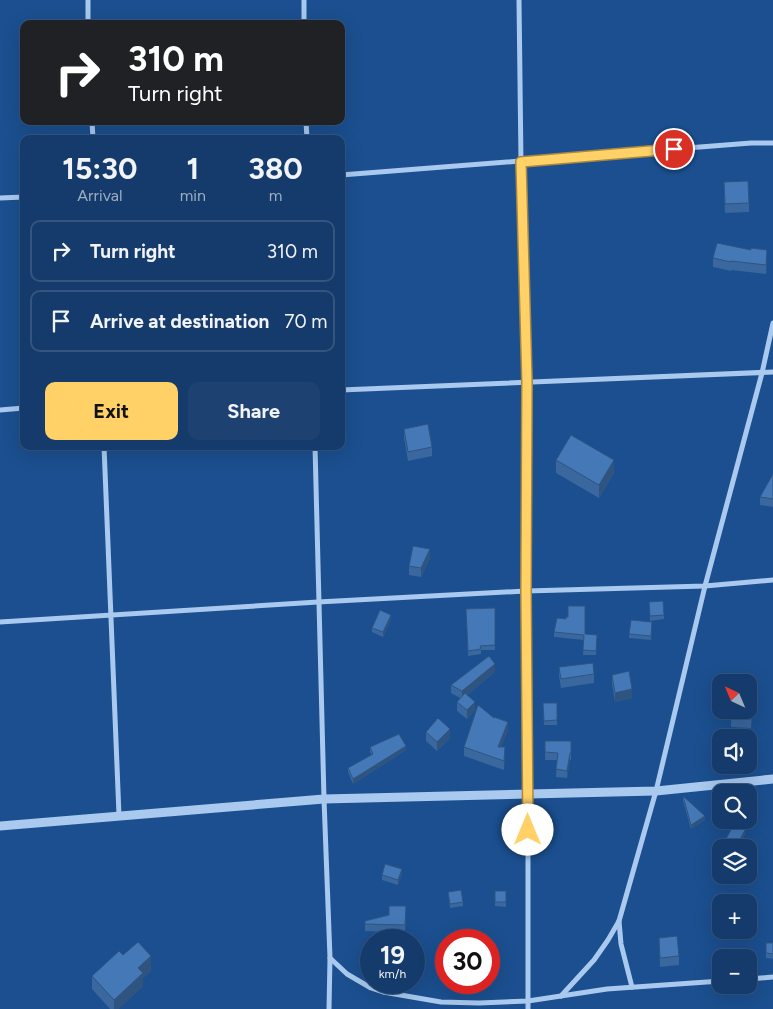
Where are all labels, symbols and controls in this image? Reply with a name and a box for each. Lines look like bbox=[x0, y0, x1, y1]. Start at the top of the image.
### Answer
text: 310 m bbox=[128, 38, 224, 80]
icon: right bbox=[45, 40, 110, 105]
text: Turn right bbox=[128, 80, 223, 107]
pin bbox=[653, 128, 695, 170]
icon: arrive bbox=[660, 135, 688, 163]
text: 15:30 bbox=[62, 150, 138, 187]
text: 1 bbox=[187, 150, 199, 187]
text: 380 bbox=[248, 150, 303, 187]
text: Arrival bbox=[77, 186, 122, 205]
text: min bbox=[180, 186, 206, 205]
text: m bbox=[269, 186, 282, 205]
icon: right bbox=[47, 237, 75, 265]
text: Turn right bbox=[90, 240, 176, 263]
text: 310 m bbox=[267, 240, 318, 263]
icon: arrive bbox=[47, 307, 75, 335]
text: Arrive at destination bbox=[90, 310, 269, 333]
text: 70 m bbox=[284, 310, 327, 333]
button: Exit bbox=[45, 382, 178, 440]
button: Share bbox=[188, 382, 320, 440]
north arrow bbox=[712, 674, 758, 719]
map controls bbox=[712, 674, 757, 994]
button: sound bbox=[712, 729, 757, 774]
button: search bbox=[712, 784, 757, 829]
position arrow bbox=[501, 803, 553, 855]
button: layers bbox=[712, 839, 757, 884]
button: + bbox=[712, 894, 757, 939]
speed limit sign: 30 bbox=[435, 929, 500, 994]
text: 19 bbox=[380, 940, 405, 970]
button: − bbox=[712, 949, 757, 994]
text: km/h bbox=[379, 967, 406, 981]

